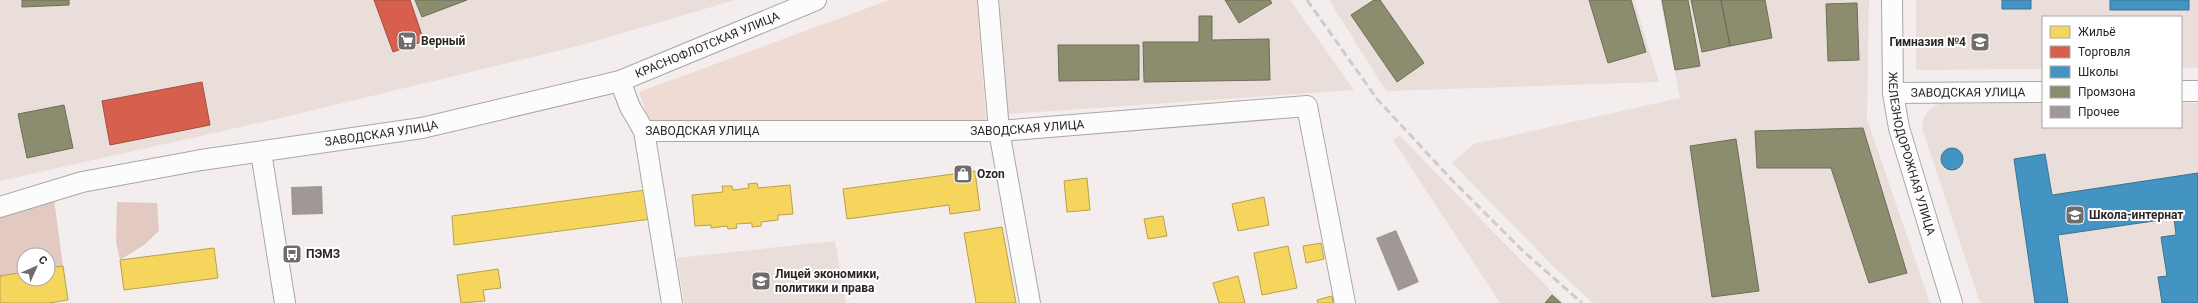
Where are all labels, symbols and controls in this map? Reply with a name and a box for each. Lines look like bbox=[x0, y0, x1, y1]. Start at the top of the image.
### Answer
street label: КРАСНОФЛОТСКАЯ УЛИЦА bbox=[633, 9, 782, 81]
legend bbox=[2042, 16, 2182, 128]
text: Жильё bbox=[2078, 25, 2116, 39]
supermarket icon: Верный bbox=[396, 30, 418, 52]
school or university icon: Гимназия №4 bbox=[1969, 31, 1991, 53]
place label: Верный bbox=[421, 34, 466, 48]
place label: Гимназия №4 bbox=[1890, 35, 1966, 49]
text: Торговля bbox=[2078, 45, 2130, 59]
text: Школы bbox=[2078, 65, 2119, 79]
street label: ЖЕЛЕЗНОДОРОЖНАЯ УЛИЦА bbox=[1885, 72, 1938, 237]
street label: ЗАВОДСКАЯ УЛИЦА bbox=[1911, 85, 2025, 100]
text: Промзона bbox=[2078, 85, 2135, 99]
text: Прочее bbox=[2078, 105, 2119, 119]
street label: ЗАВОДСКАЯ УЛИЦА bbox=[324, 117, 439, 149]
street label: ЗАВОДСКАЯ УЛИЦА bbox=[970, 117, 1085, 138]
street label: ЗАВОДСКАЯ УЛИЦА bbox=[645, 124, 760, 138]
shop icon: Ozon bbox=[952, 163, 974, 185]
place label: Ozon bbox=[977, 167, 1005, 181]
school or university icon: Школа-интернат bbox=[2064, 204, 2086, 226]
place label: Школа-интернат bbox=[2089, 208, 2183, 222]
bus stop icon: ПЭМЗ bbox=[281, 243, 303, 265]
north arrow bbox=[16, 247, 56, 287]
place label: ПЭМЗ bbox=[306, 247, 340, 261]
text: С bbox=[36, 253, 50, 267]
place label: Лицей экономики, политики и права bbox=[775, 267, 879, 295]
school or university icon: Лицей экономики, политики и права bbox=[750, 270, 772, 292]

